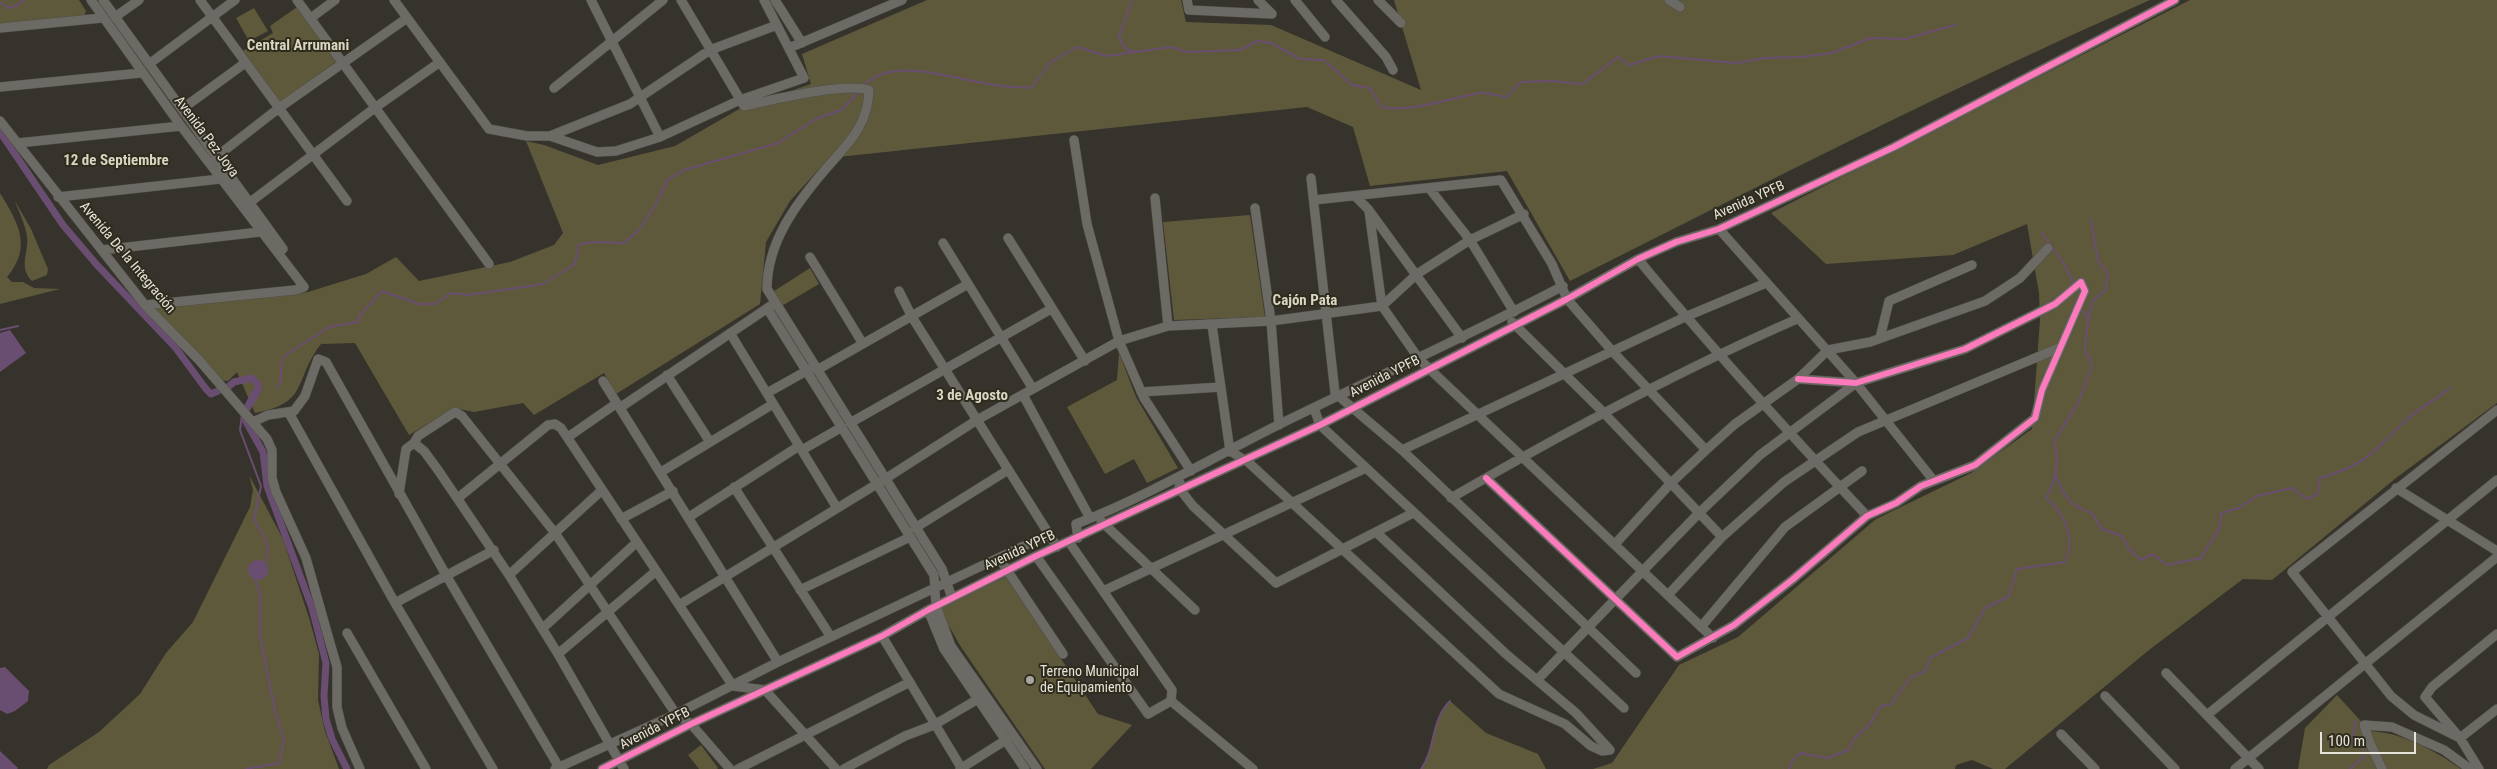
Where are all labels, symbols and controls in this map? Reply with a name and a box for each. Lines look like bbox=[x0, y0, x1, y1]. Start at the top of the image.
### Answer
district label: Central Arrumani bbox=[247, 37, 349, 55]
street label: Avenida Pez Joya bbox=[170, 93, 242, 181]
district label: 12 de Septiembre bbox=[63, 152, 169, 170]
street label: Avenida YPFB bbox=[1711, 178, 1787, 224]
street label: Avenida De la Integración bbox=[76, 199, 178, 317]
district label: Cajón Pata bbox=[1273, 292, 1337, 310]
street label: Avenida YPFB bbox=[1347, 352, 1423, 402]
district label: 3 de Agosto bbox=[936, 387, 1008, 405]
street label: Avenida YPFB bbox=[982, 527, 1058, 575]
place label: Terreno Municipal de Equipamiento bbox=[1040, 664, 1139, 696]
marker: Terreno Municipal de Equipamiento bbox=[1024, 674, 1036, 686]
street label: Avenida YPFB bbox=[617, 704, 693, 754]
scale bar bbox=[2322, 722, 2418, 754]
text: 100 m bbox=[2328, 732, 2365, 750]

